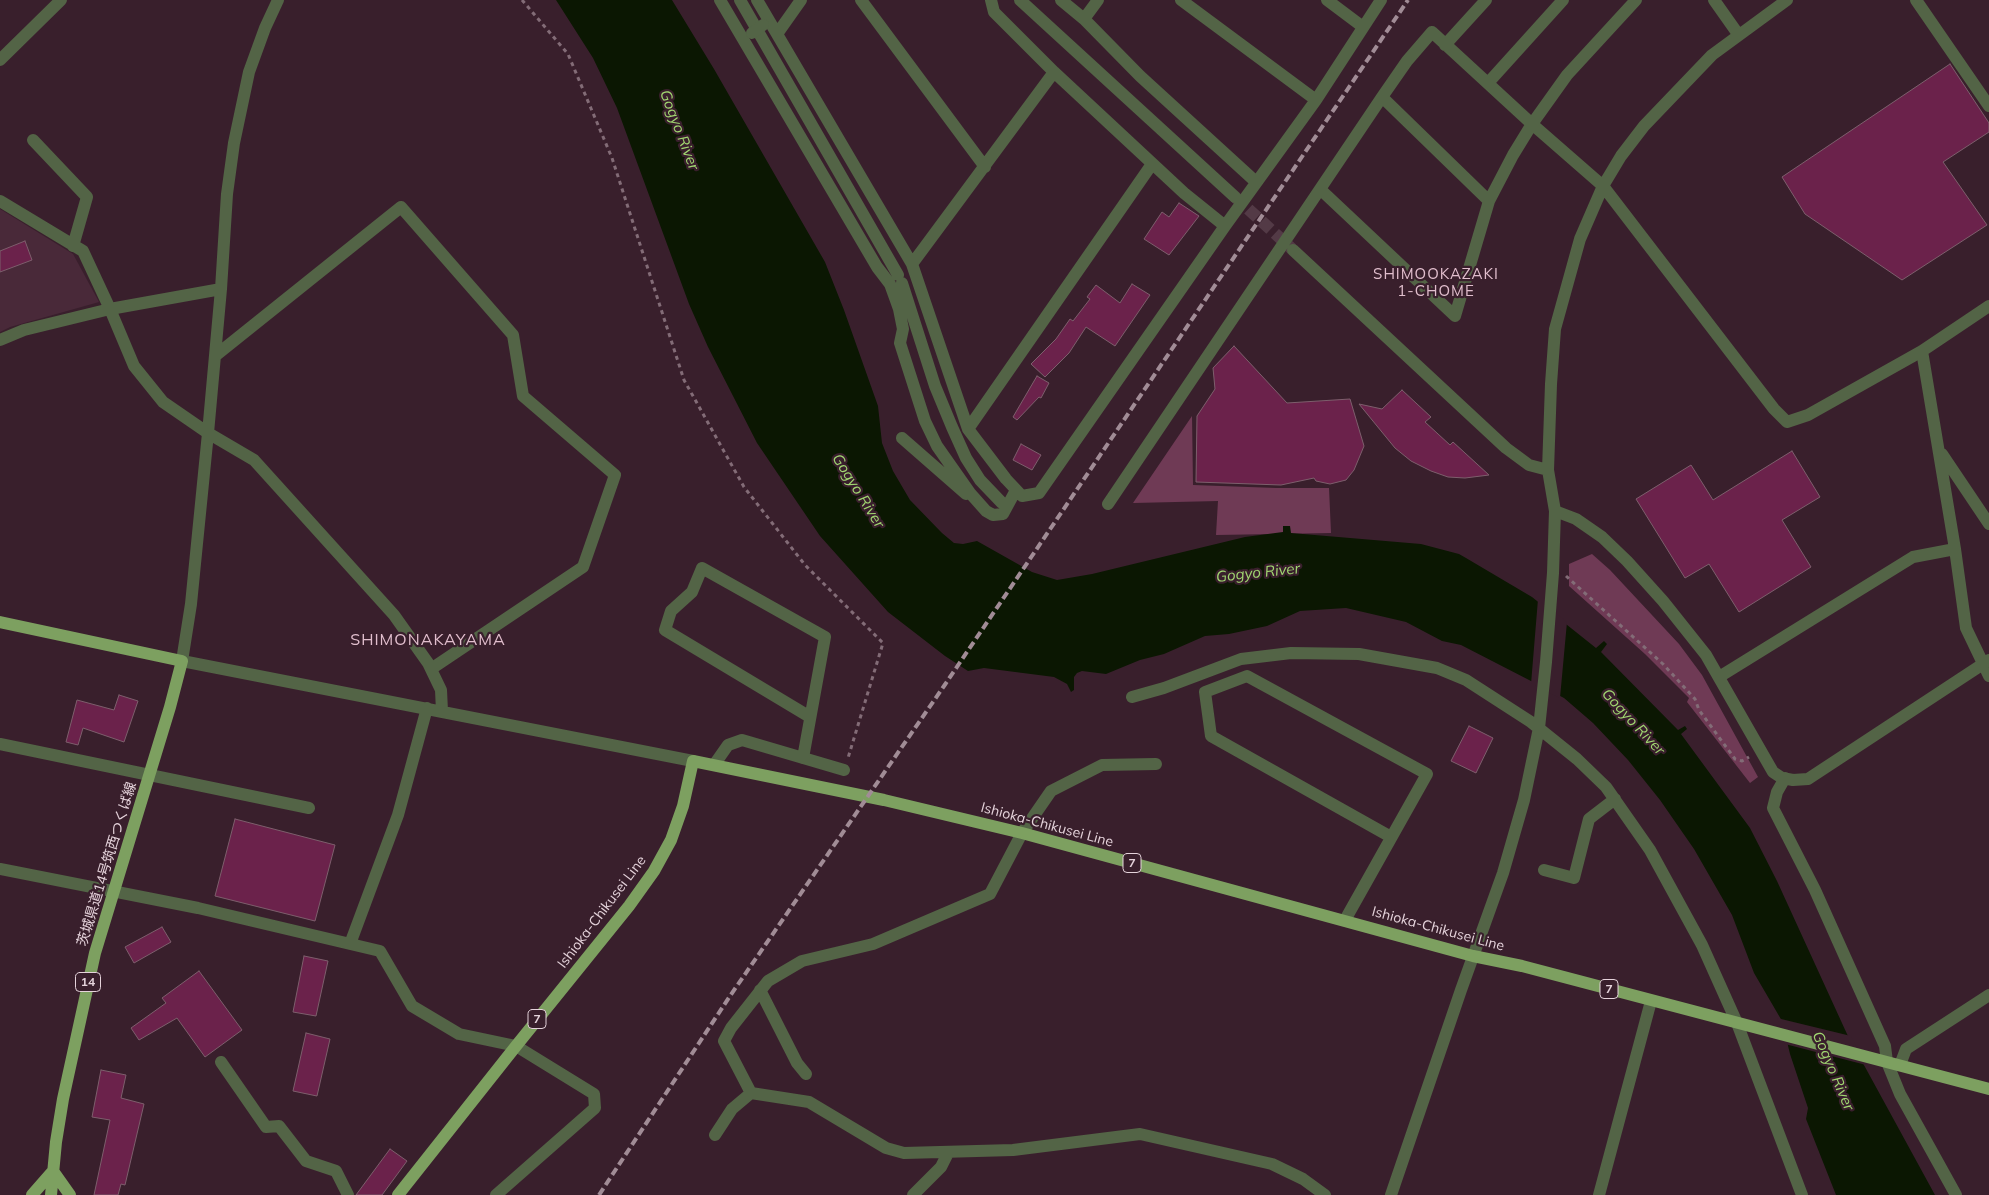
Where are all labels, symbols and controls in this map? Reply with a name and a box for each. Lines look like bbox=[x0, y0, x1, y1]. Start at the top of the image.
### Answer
water label: Gogyo River bbox=[655, 87, 703, 173]
district label: SHIMOOKAZAKI 1-CHOME bbox=[1372, 265, 1500, 300]
water label: Gogyo River bbox=[828, 450, 888, 532]
water label: Gogyo River bbox=[1215, 560, 1301, 586]
district label: SHIMONAKAYAMA bbox=[349, 630, 507, 650]
water label: Gogyo River bbox=[1598, 685, 1668, 759]
street label: 茨城県道14号筑西つくば線 bbox=[74, 780, 140, 948]
street label: Ishioka-Chikusei Line bbox=[979, 799, 1115, 851]
street label: Ishioka-Chikusei Line bbox=[554, 852, 650, 972]
road number: 7 bbox=[1123, 854, 1141, 872]
street label: Ishioka-Chikusei Line bbox=[1370, 903, 1506, 955]
road number: 14 bbox=[76, 972, 100, 992]
road number: 7 bbox=[1600, 980, 1618, 999]
road number: 7 bbox=[528, 1010, 546, 1028]
water label: Gogyo River bbox=[1808, 1029, 1858, 1113]

